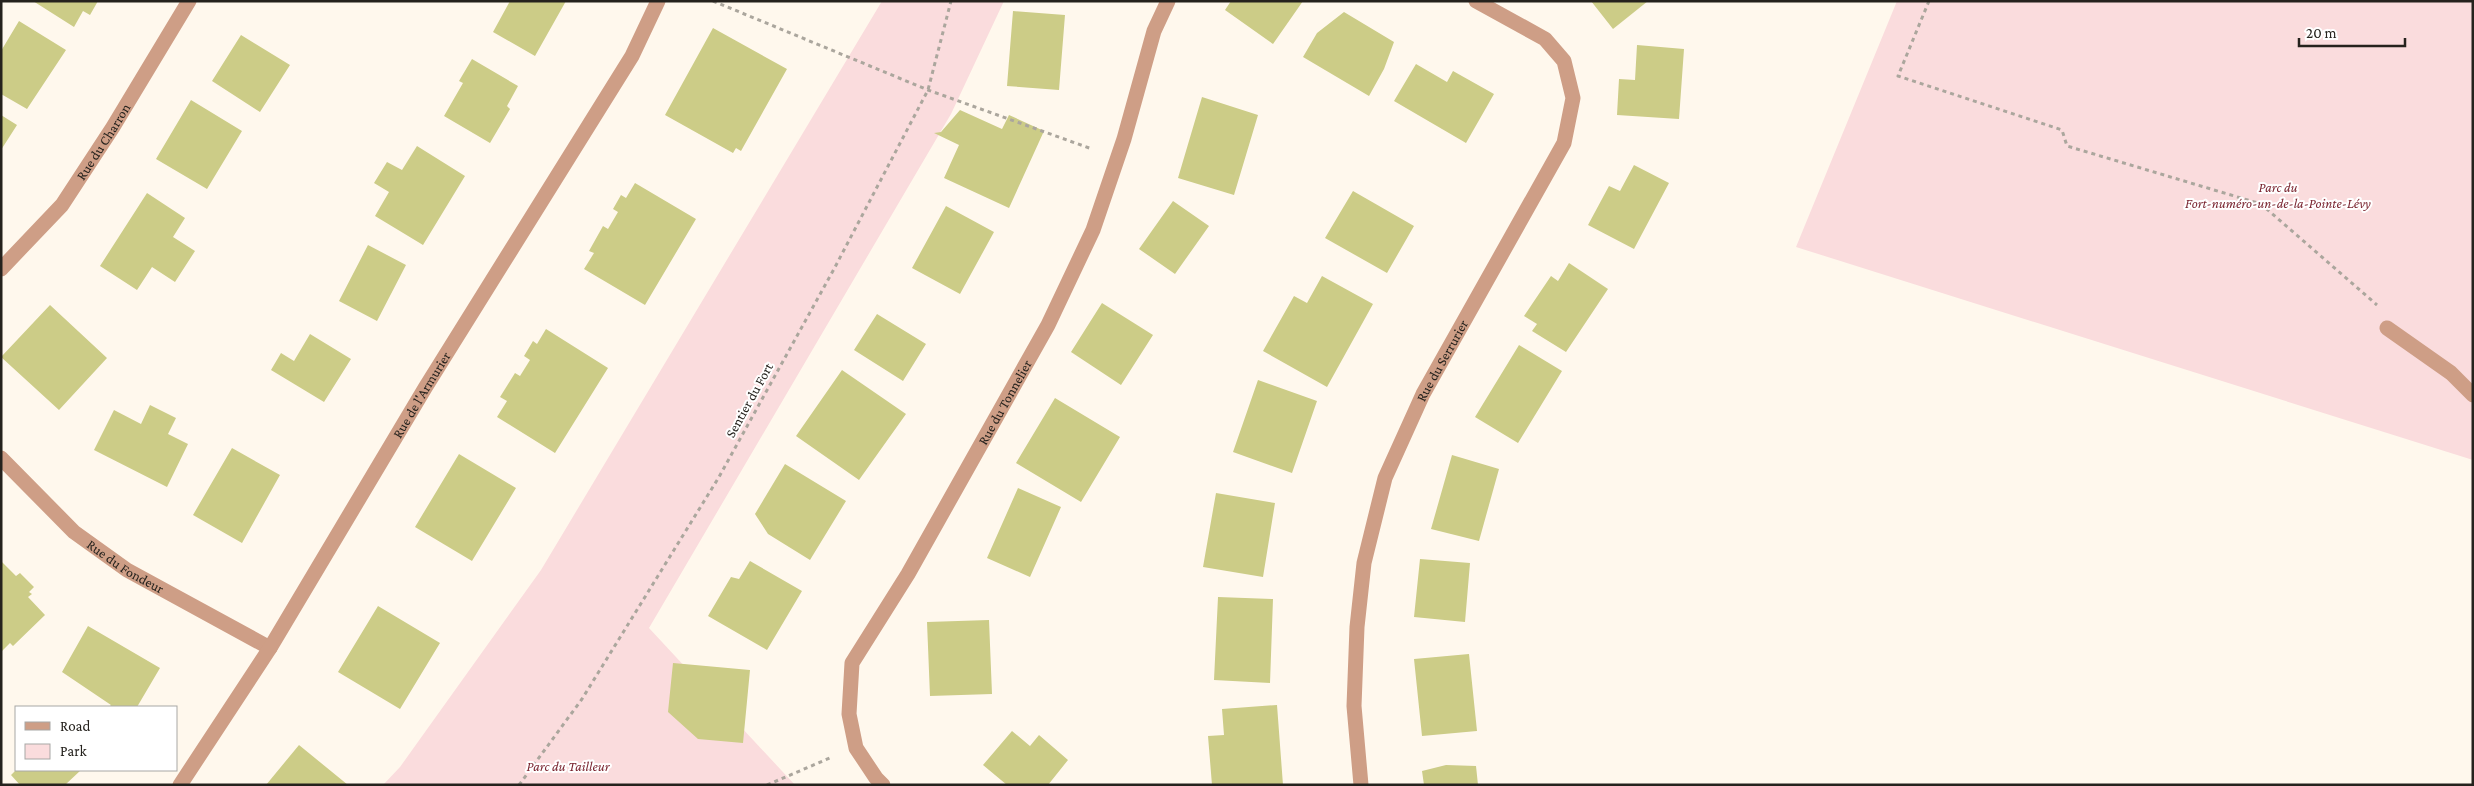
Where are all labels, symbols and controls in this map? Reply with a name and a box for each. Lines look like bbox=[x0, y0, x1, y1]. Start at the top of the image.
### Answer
scale bar bbox=[2299, 15, 2405, 47]
text: 20 m bbox=[2306, 25, 2337, 41]
street label: Rue du Charron bbox=[73, 100, 134, 183]
park label: Parc du Fort-numéro-un-de-la-Pointe-Lévy bbox=[2185, 179, 2371, 211]
street label: Rue du Serrurier bbox=[1413, 317, 1471, 404]
street label: Rue de l'Armurier bbox=[389, 349, 454, 441]
street label: Rue du Tonnelier bbox=[974, 357, 1035, 448]
street label: Sentier du Fort bbox=[722, 360, 776, 440]
street label: Rue du Fondeur bbox=[84, 536, 167, 597]
legend bbox=[15, 706, 178, 771]
text: Road bbox=[60, 718, 91, 734]
text: Park bbox=[60, 743, 87, 759]
park label: Parc du Tailleur bbox=[526, 758, 611, 774]

